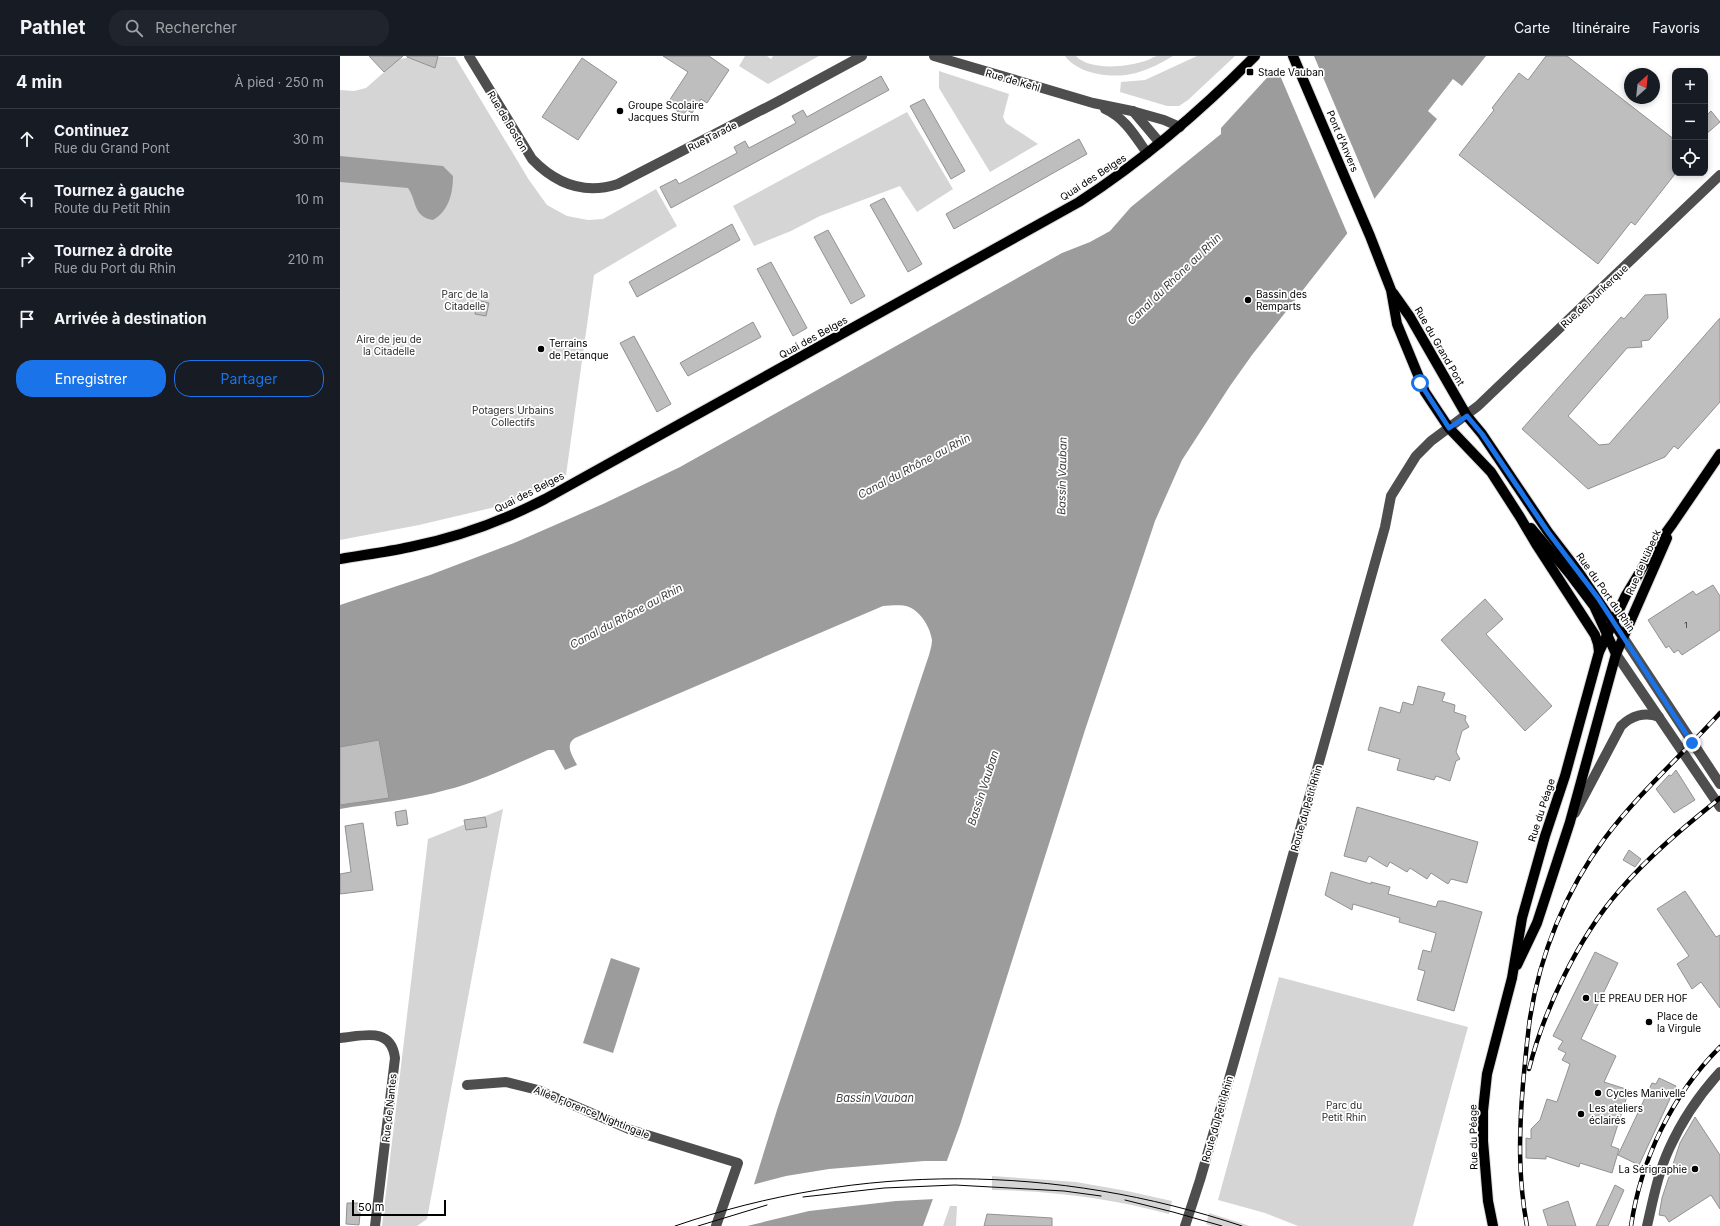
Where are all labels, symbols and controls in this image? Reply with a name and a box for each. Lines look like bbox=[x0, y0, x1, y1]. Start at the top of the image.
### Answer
search box bbox=[109, 10, 389, 46]
text: Pathlet bbox=[20, 16, 85, 39]
icon: search bbox=[123, 17, 145, 39]
text: Rechercher bbox=[155, 18, 237, 37]
text: Carte bbox=[1514, 19, 1550, 36]
text: Itinéraire bbox=[1572, 19, 1630, 36]
text: Favoris bbox=[1652, 19, 1700, 36]
street label: Rue de Kehl bbox=[984, 66, 1042, 94]
place label: Stade Vauban bbox=[1258, 66, 1324, 78]
marker: Stade Vauban bbox=[1245, 67, 1255, 77]
north arrow bbox=[1624, 68, 1660, 104]
map controls bbox=[1672, 68, 1708, 176]
button: + bbox=[1672, 68, 1708, 104]
text: 4 min bbox=[16, 72, 62, 92]
text: À pied · 250 m bbox=[235, 74, 324, 90]
street label: Rue de Boston bbox=[485, 88, 531, 154]
place label: Groupe Scolaire Jacques Sturm bbox=[628, 99, 704, 123]
button: − bbox=[1672, 104, 1708, 140]
marker: Groupe Scolaire Jacques Sturm bbox=[615, 106, 625, 116]
street label: Pont d'Anvers bbox=[1325, 108, 1361, 174]
street label: Rue Tarade bbox=[685, 118, 739, 154]
text: Continuez bbox=[54, 121, 129, 140]
icon: ahead bbox=[16, 128, 38, 150]
text: 30 m bbox=[293, 131, 324, 147]
text: Rue du Grand Pont bbox=[54, 140, 170, 156]
button: locate bbox=[1672, 140, 1708, 176]
street label: Quai des Belges bbox=[1058, 151, 1128, 203]
text: Tournez à gauche bbox=[54, 181, 185, 200]
icon: left bbox=[16, 188, 38, 210]
text: 10 m bbox=[295, 191, 324, 207]
text: Route du Petit Rhin bbox=[54, 200, 170, 216]
water label: Canal du Rhône au Rhin bbox=[1124, 230, 1224, 328]
text: Tournez à droite bbox=[54, 241, 173, 260]
icon: right bbox=[16, 248, 38, 270]
text: 210 m bbox=[288, 251, 324, 267]
text: Rue du Port du Rhin bbox=[54, 260, 176, 276]
street label: Rue de Dunkerque bbox=[1558, 262, 1630, 330]
park label: Parc de la Citadelle bbox=[442, 288, 488, 312]
place label: Bassin des Remparts bbox=[1256, 288, 1307, 312]
marker: Bassin des Remparts bbox=[1243, 295, 1253, 305]
street label: Rue du Grand Pont bbox=[1413, 304, 1468, 388]
icon: arrive bbox=[16, 308, 38, 330]
text: Arrivée à destination bbox=[54, 309, 207, 328]
street label: Quai des Belges bbox=[777, 313, 849, 361]
park label: Aire de jeu de la Citadelle bbox=[356, 333, 422, 357]
place label: Terrains de Petanque bbox=[549, 337, 609, 361]
marker: Terrains de Petanque bbox=[536, 344, 546, 354]
button: Enregistrer bbox=[16, 360, 166, 397]
button: Partager bbox=[174, 360, 324, 397]
route start bbox=[1411, 374, 1429, 392]
park label: Potagers Urbains Collectifs bbox=[472, 404, 554, 428]
water label: Canal du Rhône au Rhin bbox=[855, 430, 973, 502]
water label: Bassin Vauban bbox=[1054, 436, 1070, 515]
street label: Quai des Belges bbox=[492, 469, 566, 515]
street label: Rue de Lübeck bbox=[1623, 527, 1663, 597]
street label: Rue du Port du Rhin bbox=[1574, 550, 1638, 634]
water label: Canal du Rhône au Rhin bbox=[567, 580, 685, 652]
house number: 1 bbox=[1684, 620, 1688, 630]
route end bbox=[1683, 734, 1701, 752]
water label: Bassin Vauban bbox=[964, 748, 1002, 827]
street label: Route du Petit Rhin bbox=[1288, 763, 1324, 853]
street label: Rue du Péage bbox=[1525, 777, 1557, 843]
place label: LE PREAU DER HOF bbox=[1594, 992, 1688, 1004]
marker: LE PREAU DER HOF bbox=[1581, 993, 1591, 1003]
place label: Place de la Virgule bbox=[1657, 1010, 1701, 1034]
marker: Place de la Virgule bbox=[1644, 1017, 1654, 1027]
street label: Rue de Nantes bbox=[379, 1073, 399, 1143]
street label: Route du Petit Rhin bbox=[1199, 1074, 1235, 1164]
street label: Allée Florence Nightingale bbox=[532, 1083, 652, 1141]
place label: Cycles Manivelle bbox=[1606, 1087, 1686, 1099]
marker: Cycles Manivelle bbox=[1593, 1088, 1603, 1098]
water label: Bassin Vauban bbox=[836, 1091, 915, 1105]
park label: Parc du Petit Rhin bbox=[1322, 1099, 1366, 1123]
place label: Les ateliers éclairés bbox=[1589, 1102, 1643, 1126]
street label: Rue du Péage bbox=[1466, 1104, 1480, 1170]
marker: Les ateliers éclairés bbox=[1576, 1109, 1586, 1119]
place label: La Sérigraphie bbox=[1619, 1163, 1687, 1175]
marker: La Sérigraphie bbox=[1690, 1164, 1700, 1174]
scale bar bbox=[352, 1198, 446, 1217]
text: 50 m bbox=[358, 1200, 384, 1214]

